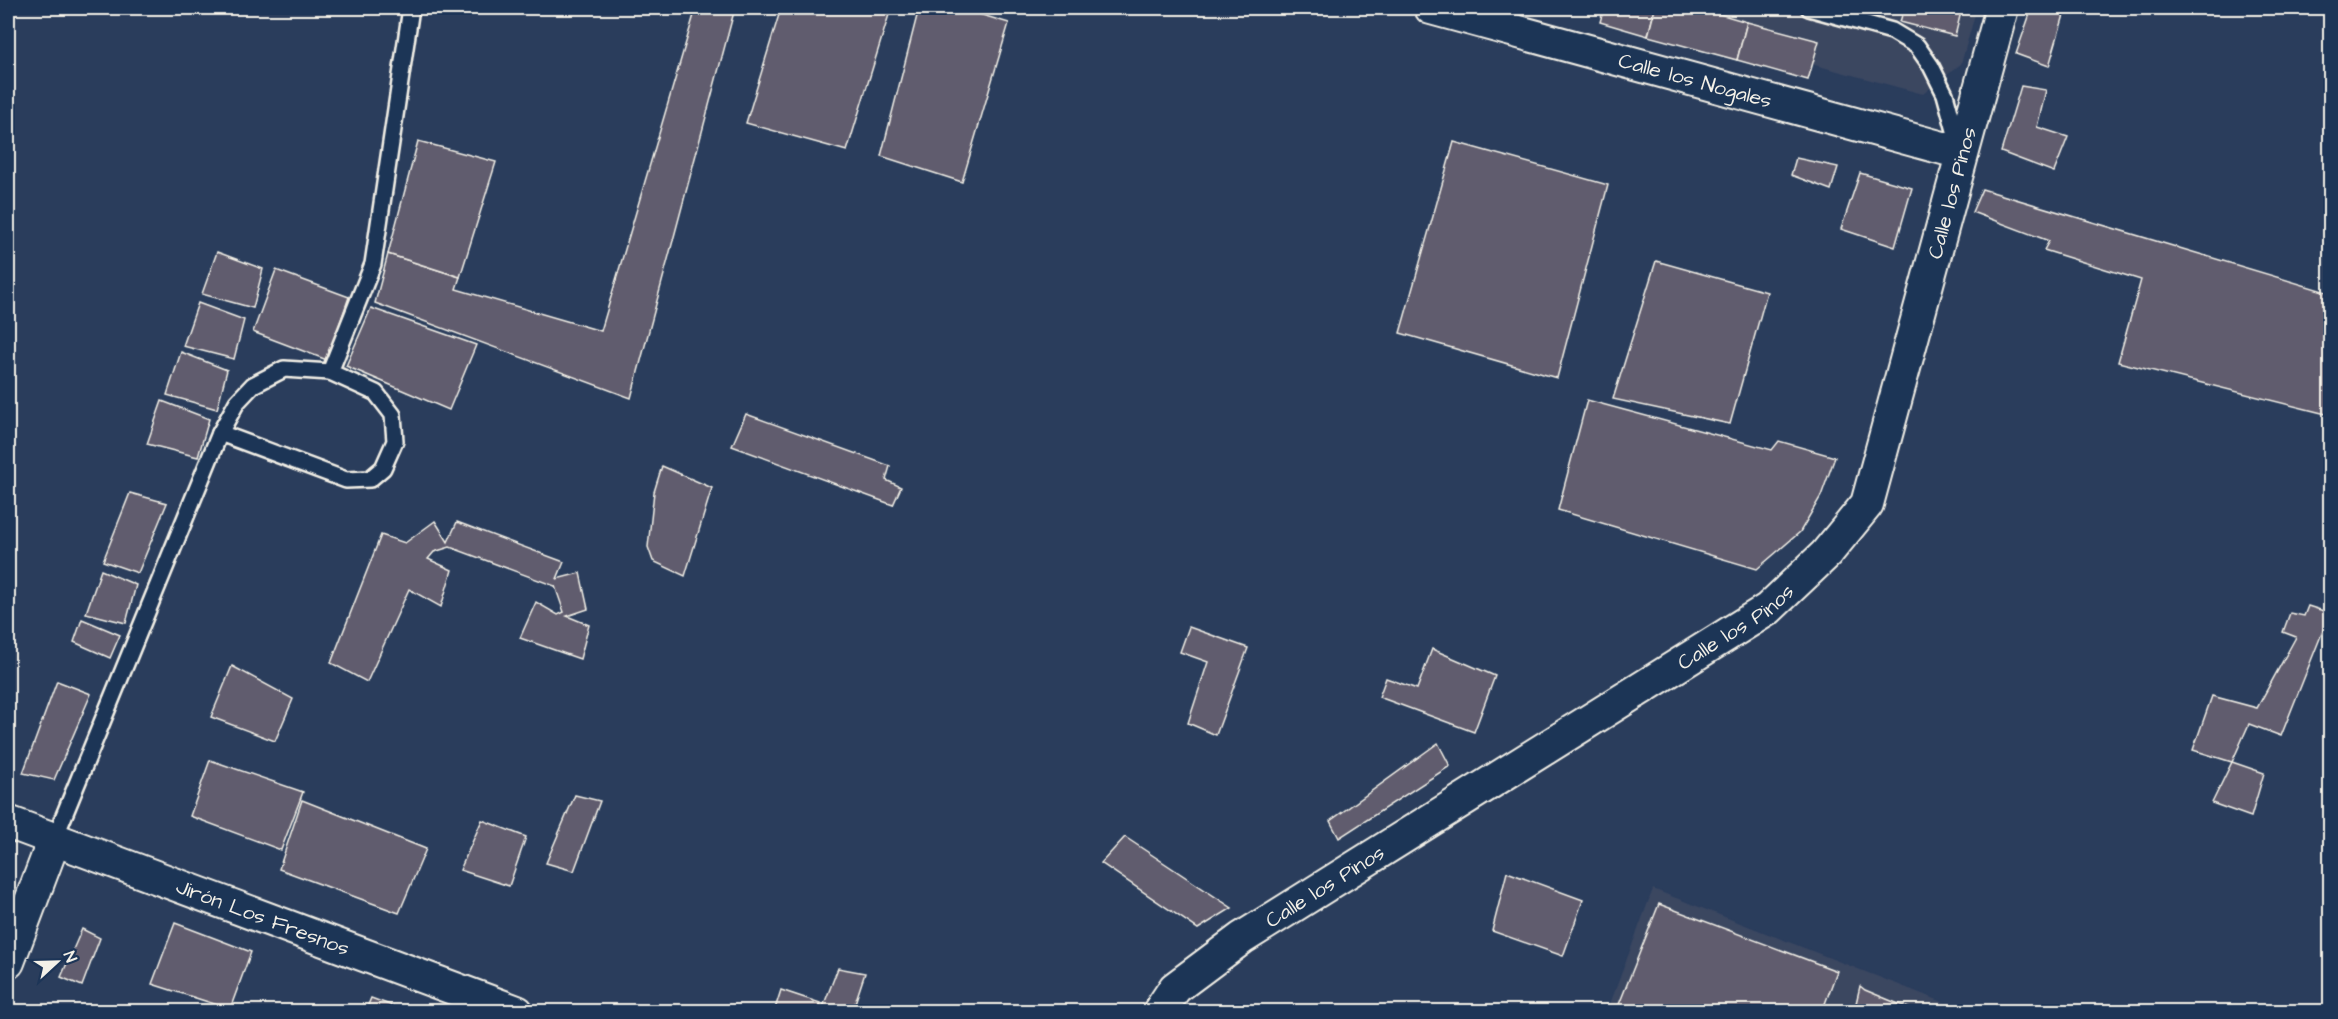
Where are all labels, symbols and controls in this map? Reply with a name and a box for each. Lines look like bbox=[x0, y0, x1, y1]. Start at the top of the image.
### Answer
street label: Calle los Nogales bbox=[1615, 46, 1775, 116]
street label: Calle los Pinos bbox=[1920, 124, 1984, 262]
street label: Calle los Pinos bbox=[1672, 578, 1801, 677]
street label: Calle los Pinos bbox=[1260, 838, 1390, 935]
street label: Jirón Los Fresnos bbox=[172, 872, 353, 963]
north arrow bbox=[27, 932, 87, 992]
text: N bbox=[58, 948, 82, 966]

